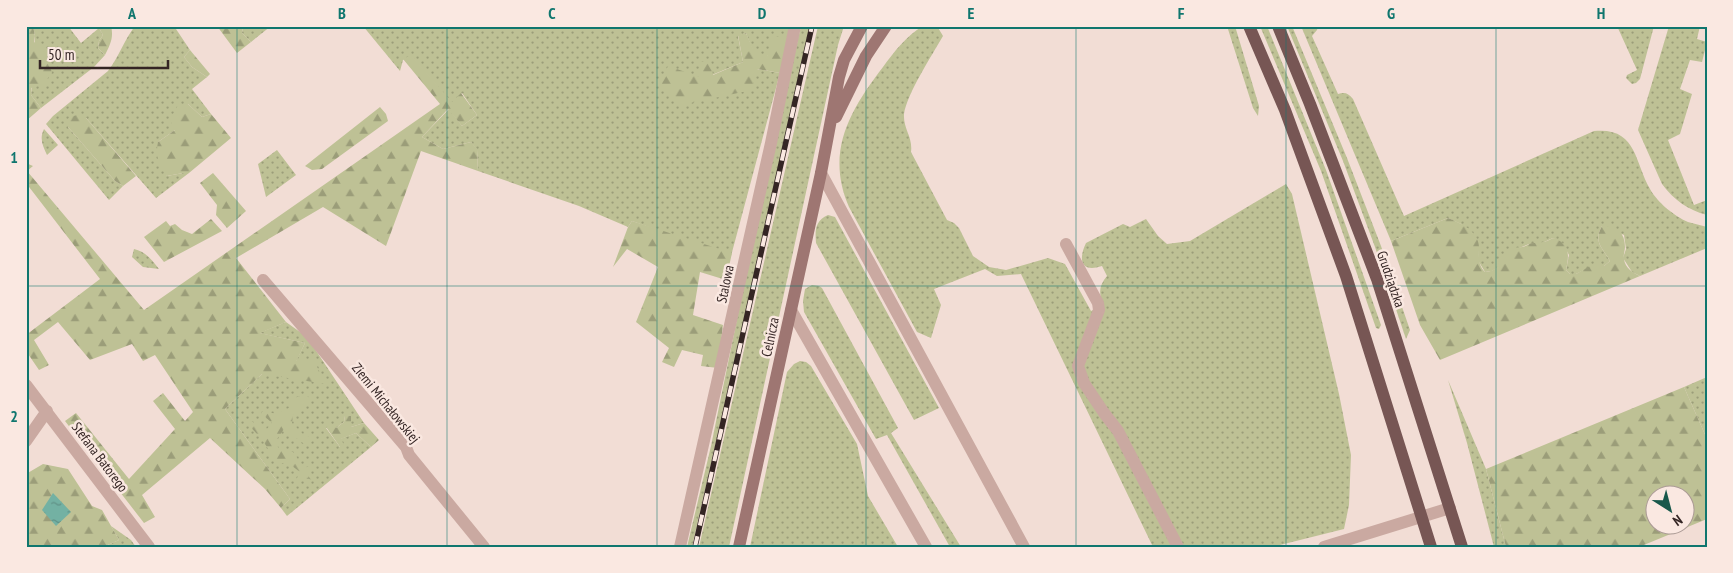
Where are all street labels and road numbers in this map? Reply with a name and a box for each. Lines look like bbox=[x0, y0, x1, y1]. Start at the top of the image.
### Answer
street label: Grudziądzka bbox=[1373, 248, 1409, 310]
street label: Stalowa bbox=[712, 263, 738, 305]
street label: Celnicza bbox=[757, 316, 783, 358]
street label: Ziemi Michałowskiej bbox=[348, 359, 424, 447]
street label: Stefana Batorego bbox=[68, 418, 132, 496]

